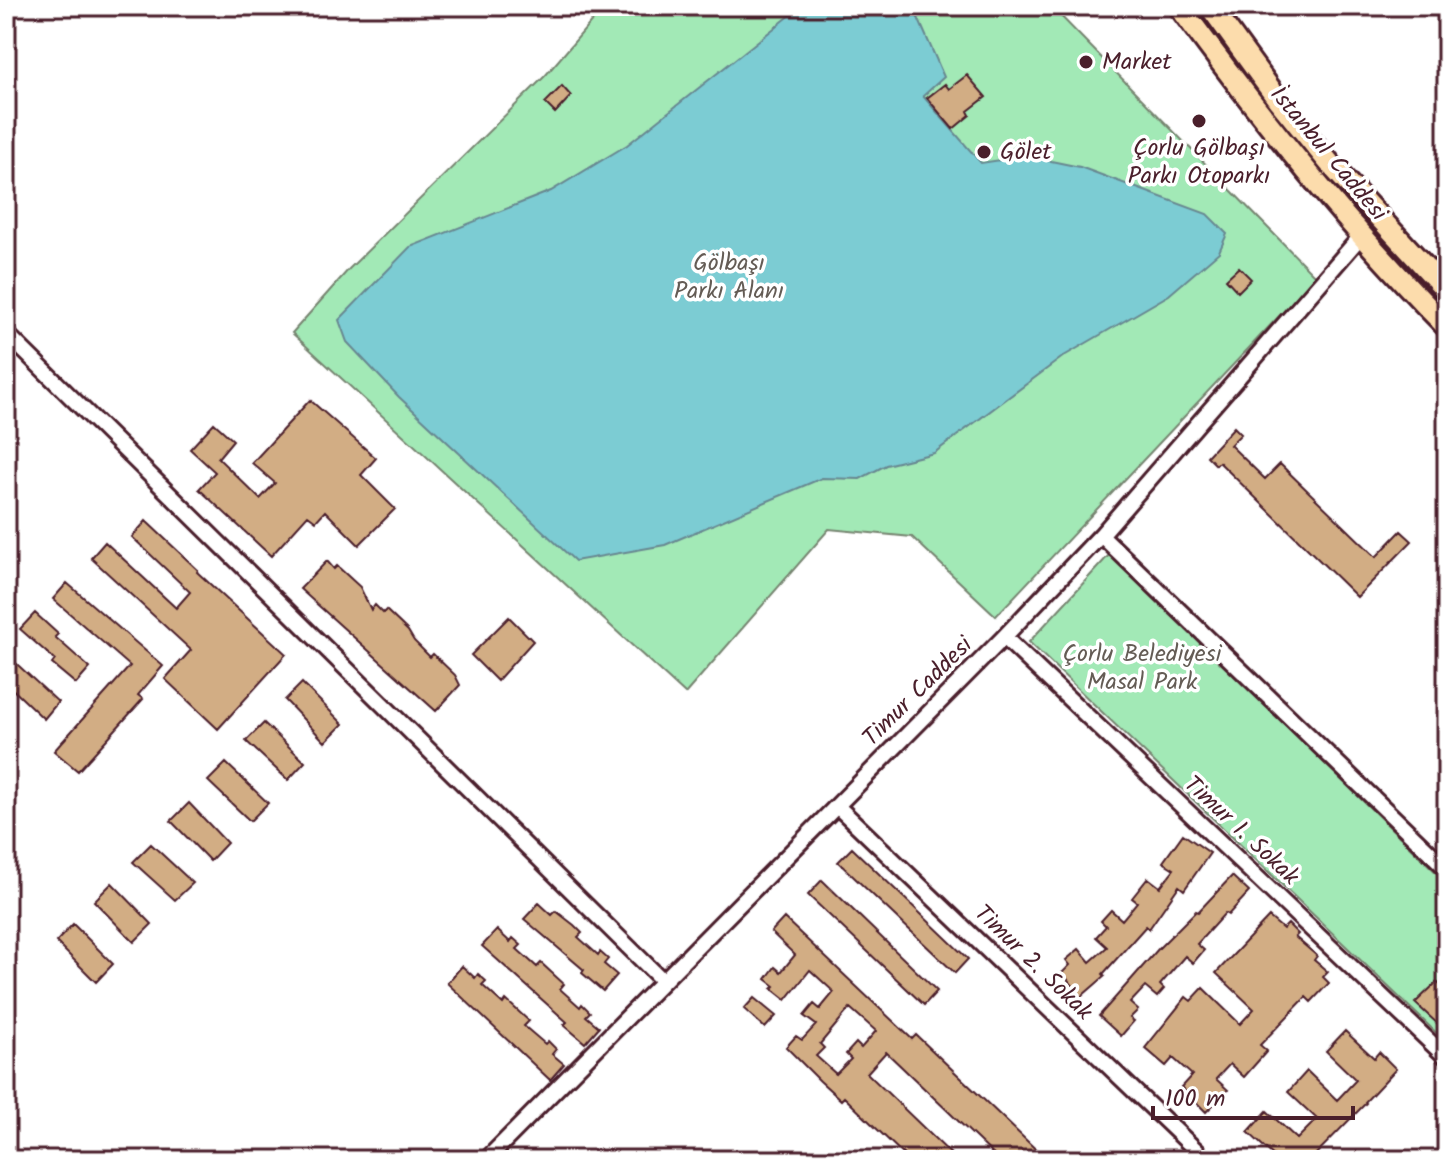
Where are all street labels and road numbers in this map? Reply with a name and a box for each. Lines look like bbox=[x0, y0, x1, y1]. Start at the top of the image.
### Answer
street label: İstanbul Caddesi bbox=[1259, 78, 1397, 231]
street label: Timur Caddesi bbox=[854, 627, 983, 756]
street label: Timur 1. Sokak bbox=[1174, 767, 1309, 896]
street label: Timur 2. Sokak bbox=[964, 896, 1102, 1031]

